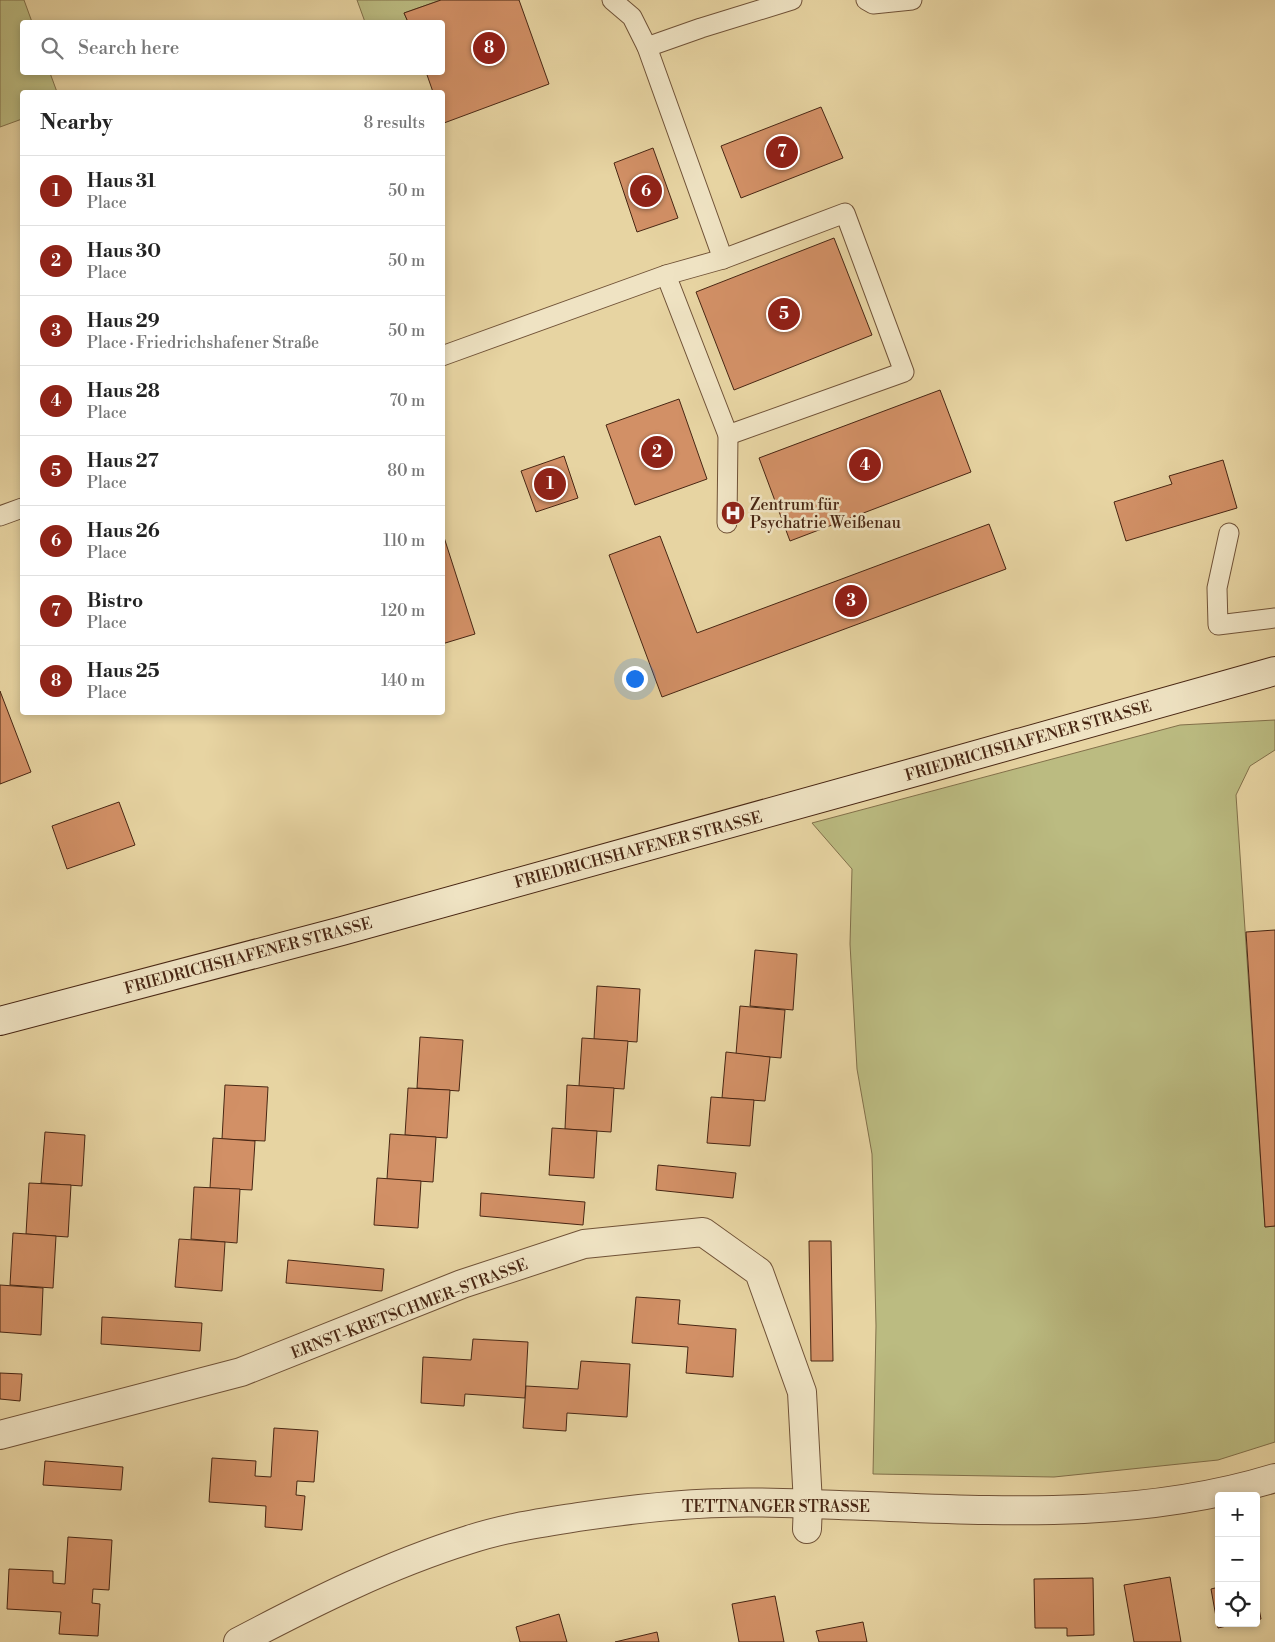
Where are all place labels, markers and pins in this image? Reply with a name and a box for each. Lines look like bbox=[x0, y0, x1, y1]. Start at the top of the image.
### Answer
pin: 8 bbox=[473, 29, 505, 67]
pin: 7 bbox=[766, 133, 798, 171]
pin: 6 bbox=[630, 172, 662, 210]
pin: 5 bbox=[768, 295, 800, 333]
pin: 2 bbox=[641, 433, 673, 471]
pin: 4 bbox=[849, 446, 881, 484]
pin: 1 bbox=[534, 465, 566, 503]
place label: Zentrum für Psychatrie Weißenau bbox=[750, 495, 901, 533]
hospital icon: Zentrum für Psychatrie Weißenau bbox=[720, 500, 746, 526]
pin: 3 bbox=[835, 582, 867, 620]

